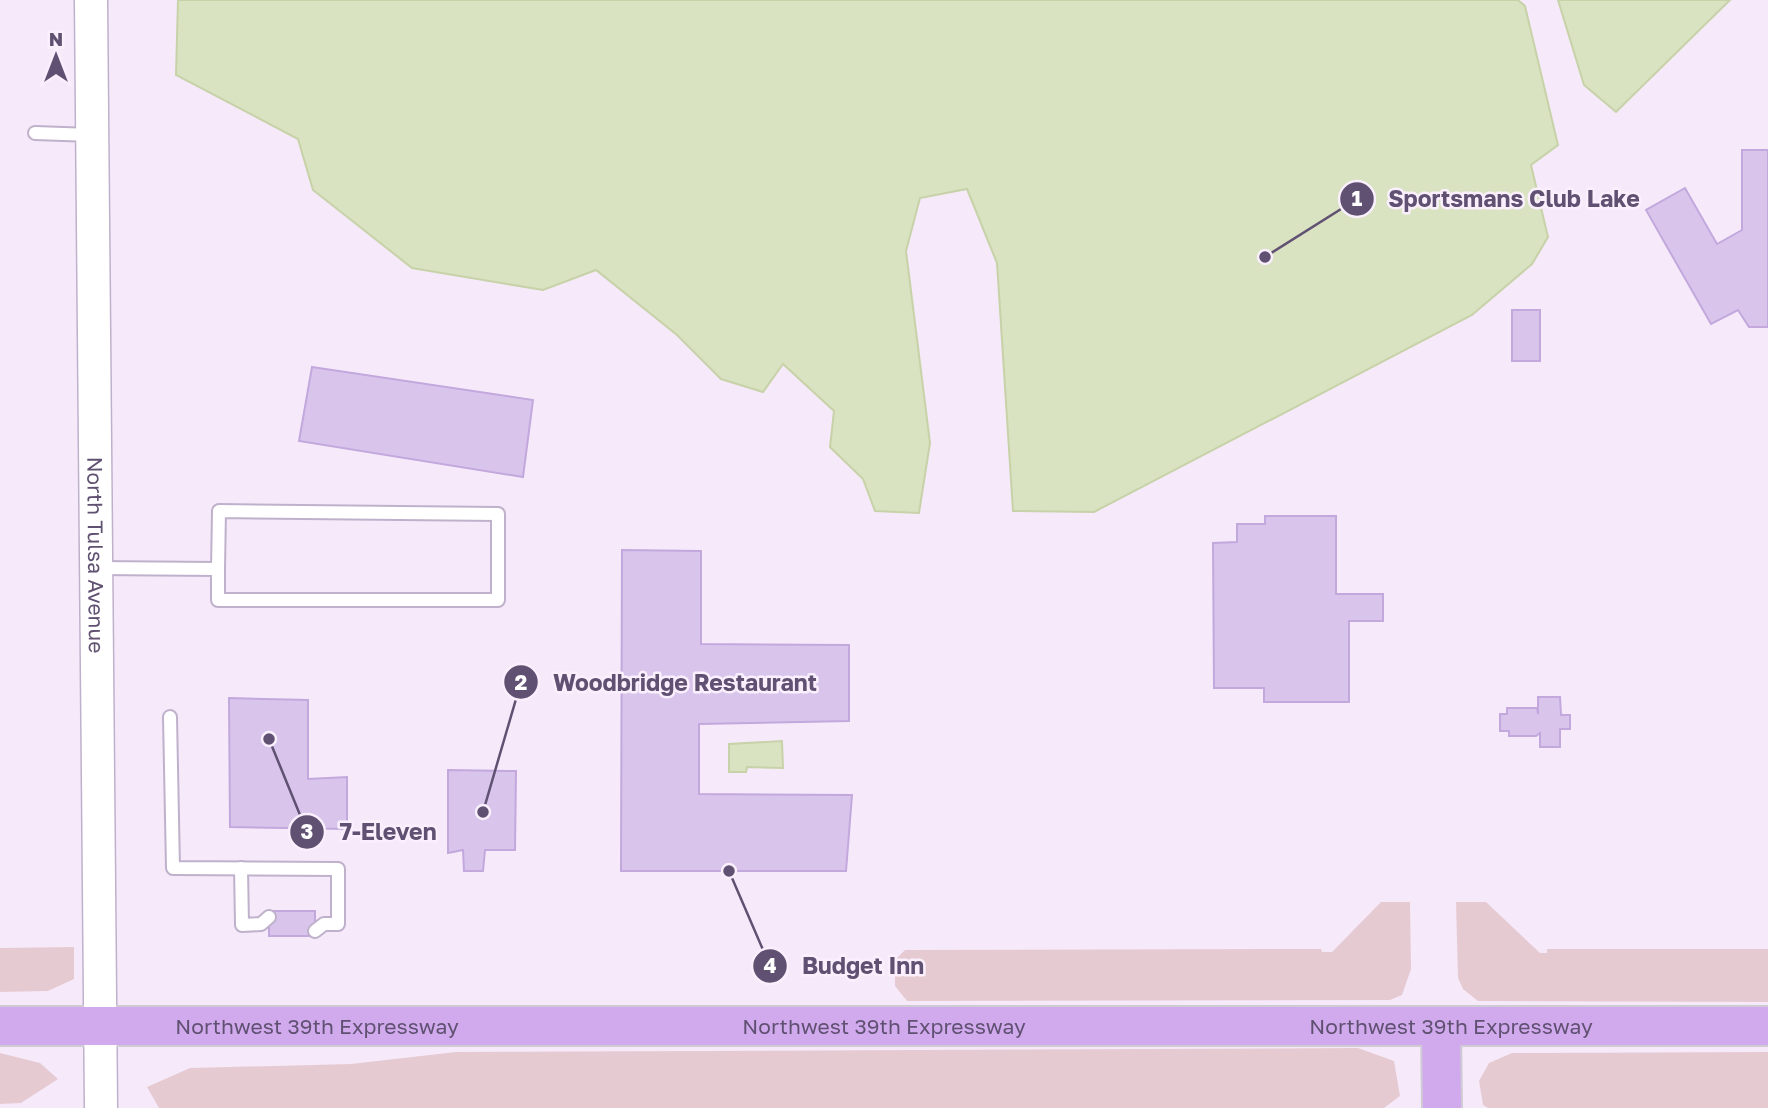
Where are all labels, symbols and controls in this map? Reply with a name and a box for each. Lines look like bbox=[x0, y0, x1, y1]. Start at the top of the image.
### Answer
north arrow bbox=[21, 21, 91, 91]
text: N bbox=[49, 27, 63, 50]
callout: Sportsmans Club Lake bbox=[1340, 177, 1654, 221]
text: Sportsmans Club Lake bbox=[1388, 184, 1640, 212]
text: 1 bbox=[1352, 185, 1363, 211]
street label: North Tulsa Avenue bbox=[82, 456, 110, 653]
callout: Woodbridge Restaurant bbox=[504, 660, 830, 704]
text: Woodbridge Restaurant bbox=[553, 668, 817, 696]
text: 2 bbox=[515, 669, 528, 695]
callout: 7-Eleven bbox=[290, 810, 450, 854]
text: 7-Eleven bbox=[339, 817, 437, 845]
text: 3 bbox=[301, 818, 313, 844]
callout: Budget Inn bbox=[753, 944, 938, 988]
text: Budget Inn bbox=[802, 951, 924, 979]
text: 4 bbox=[763, 952, 777, 978]
street label: Northwest 39th Expressway bbox=[175, 1013, 459, 1039]
street label: Northwest 39th Expressway bbox=[742, 1013, 1026, 1039]
street label: Northwest 39th Expressway bbox=[1309, 1013, 1593, 1039]

